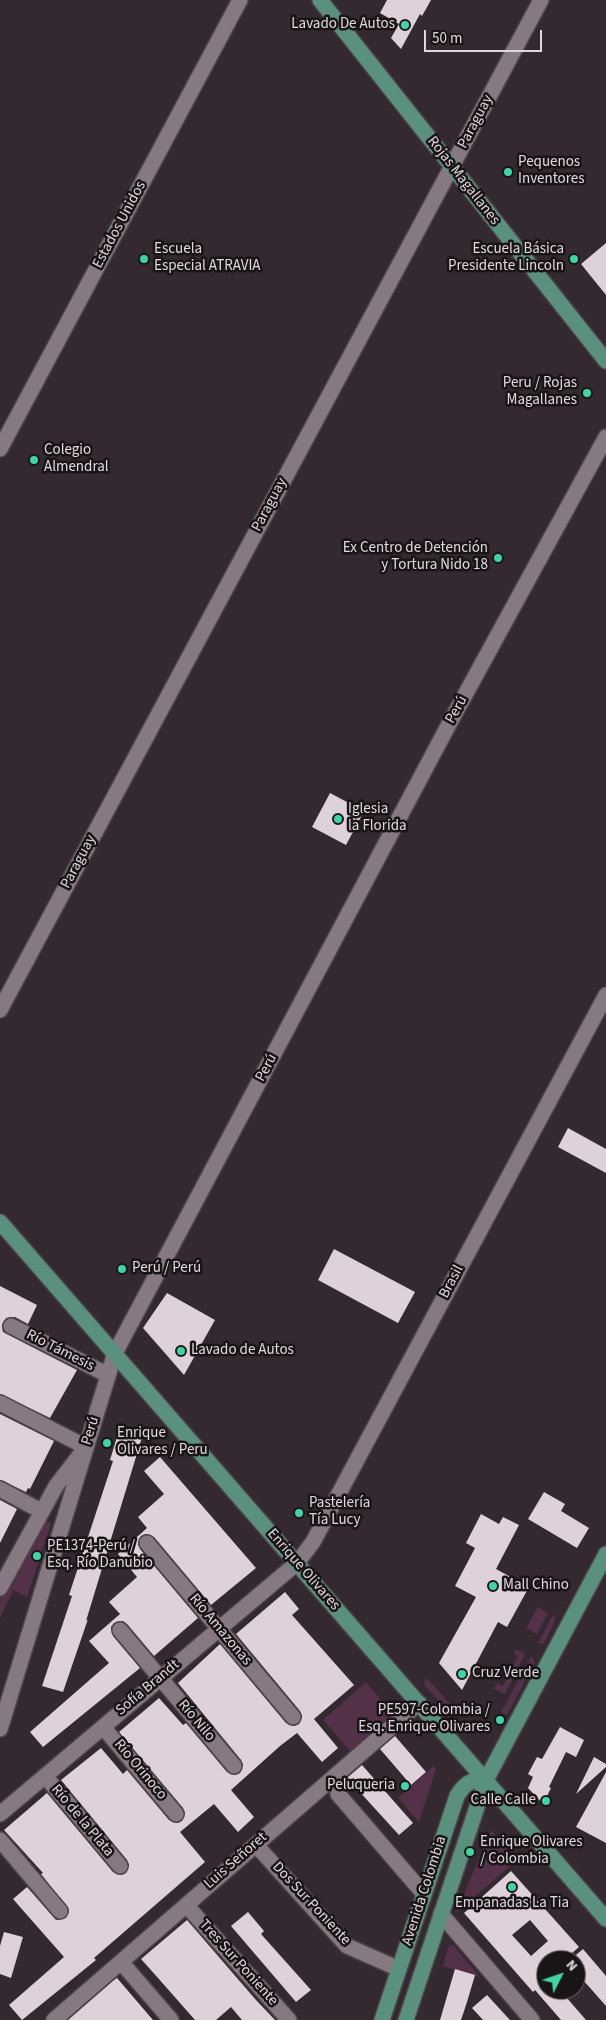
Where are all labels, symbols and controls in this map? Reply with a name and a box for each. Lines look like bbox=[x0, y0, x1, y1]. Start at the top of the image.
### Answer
place label: Lavado De Autos bbox=[291, 16, 395, 34]
marker: Lavado De Autos bbox=[399, 19, 411, 31]
scale bar bbox=[426, 20, 544, 52]
text: 50 m bbox=[432, 28, 462, 49]
street label: Paraguay bbox=[454, 92, 498, 152]
street label: Rojas Magallanes bbox=[423, 133, 503, 229]
place label: Pequenos Inventores bbox=[518, 154, 585, 189]
marker: Pequenos Inventores bbox=[502, 166, 514, 178]
street label: Estados Unidos bbox=[89, 178, 151, 272]
place label: Escuela Especial ATRAVIA bbox=[154, 241, 260, 276]
place label: Escuela Básica Presidente Lincoln bbox=[448, 241, 564, 276]
marker: Escuela Especial ATRAVIA bbox=[138, 253, 150, 265]
marker: Escuela Básica Presidente Lincoln bbox=[568, 253, 580, 265]
place label: Peru / Rojas Magallanes bbox=[503, 375, 577, 410]
marker: Peru / Rojas Magallanes bbox=[581, 387, 593, 399]
place label: Colegio Almendral bbox=[44, 442, 109, 477]
marker: Colegio Almendral bbox=[28, 454, 40, 466]
street label: Paraguay bbox=[248, 475, 292, 535]
place label: Ex Centro de Detención y Tortura Nido 18 bbox=[343, 540, 488, 575]
marker: Ex Centro de Detención y Tortura Nido 18 bbox=[492, 552, 504, 564]
street label: Perú bbox=[442, 693, 472, 727]
place label: Iglesia la Florida bbox=[348, 801, 407, 836]
marker: Iglesia la Florida bbox=[332, 813, 344, 825]
street label: Paraguay bbox=[57, 832, 101, 892]
street label: Perú bbox=[252, 1051, 282, 1085]
place label: Perú / Perú bbox=[132, 1260, 201, 1278]
street label: Brasil bbox=[436, 1262, 468, 1302]
marker: Perú / Perú bbox=[116, 1263, 128, 1275]
street label: Río Támesis bbox=[23, 1326, 97, 1376]
place label: Lavado de Autos bbox=[191, 1342, 294, 1360]
marker: Lavado de Autos bbox=[175, 1345, 187, 1357]
street label: Perú bbox=[78, 1415, 104, 1447]
place label: Enrique Olivares / Peru bbox=[117, 1425, 208, 1460]
marker: Enrique Olivares / Peru bbox=[101, 1437, 113, 1449]
place label: Pastelería Tía Lucy bbox=[309, 1495, 370, 1530]
marker: Pastelería Tía Lucy bbox=[293, 1507, 305, 1519]
street label: Enrique Olivares bbox=[263, 1525, 343, 1615]
place label: PE1374-Perú / Esq. Río Danubio bbox=[47, 1538, 153, 1573]
marker: PE1374-Perú / Esq. Río Danubio bbox=[31, 1550, 43, 1562]
place label: Mall Chino bbox=[503, 1577, 569, 1595]
marker: Mall Chino bbox=[487, 1580, 499, 1592]
street label: Río Amazonas bbox=[185, 1591, 255, 1669]
street label: Sofía Brandt bbox=[113, 1656, 183, 1720]
place label: Cruz Verde bbox=[472, 1665, 539, 1683]
marker: Cruz Verde bbox=[456, 1668, 468, 1680]
street label: Río Nilo bbox=[173, 1697, 219, 1745]
place label: PE597-Colombia / Esq. Enrique Olivares bbox=[358, 1702, 490, 1737]
marker: PE597-Colombia / Esq. Enrique Olivares bbox=[494, 1714, 506, 1726]
street label: Río Orinoco bbox=[110, 1736, 170, 1804]
place label: Peluqueria bbox=[327, 1777, 395, 1795]
marker: Peluqueria bbox=[399, 1780, 411, 1792]
street label: Río de la Plata bbox=[47, 1781, 117, 1861]
place label: Calle Calle bbox=[471, 1792, 536, 1810]
marker: Calle Calle bbox=[540, 1795, 552, 1807]
street label: Luis Señoret bbox=[201, 1829, 271, 1893]
street label: Avenida Colombia bbox=[399, 1834, 451, 1948]
place label: Enrique Olivares / Colombia bbox=[480, 1834, 582, 1869]
marker: Enrique Olivares / Colombia bbox=[464, 1846, 476, 1858]
street label: Dos Sur Poniente bbox=[268, 1859, 354, 1949]
marker: Empanadas La Tia bbox=[506, 1881, 518, 1893]
place label: Empanadas La Tia bbox=[455, 1895, 569, 1913]
street label: Tres Sur Poniente bbox=[195, 1916, 281, 2010]
north arrow bbox=[536, 1950, 586, 2000]
text: N bbox=[561, 1956, 582, 1976]

